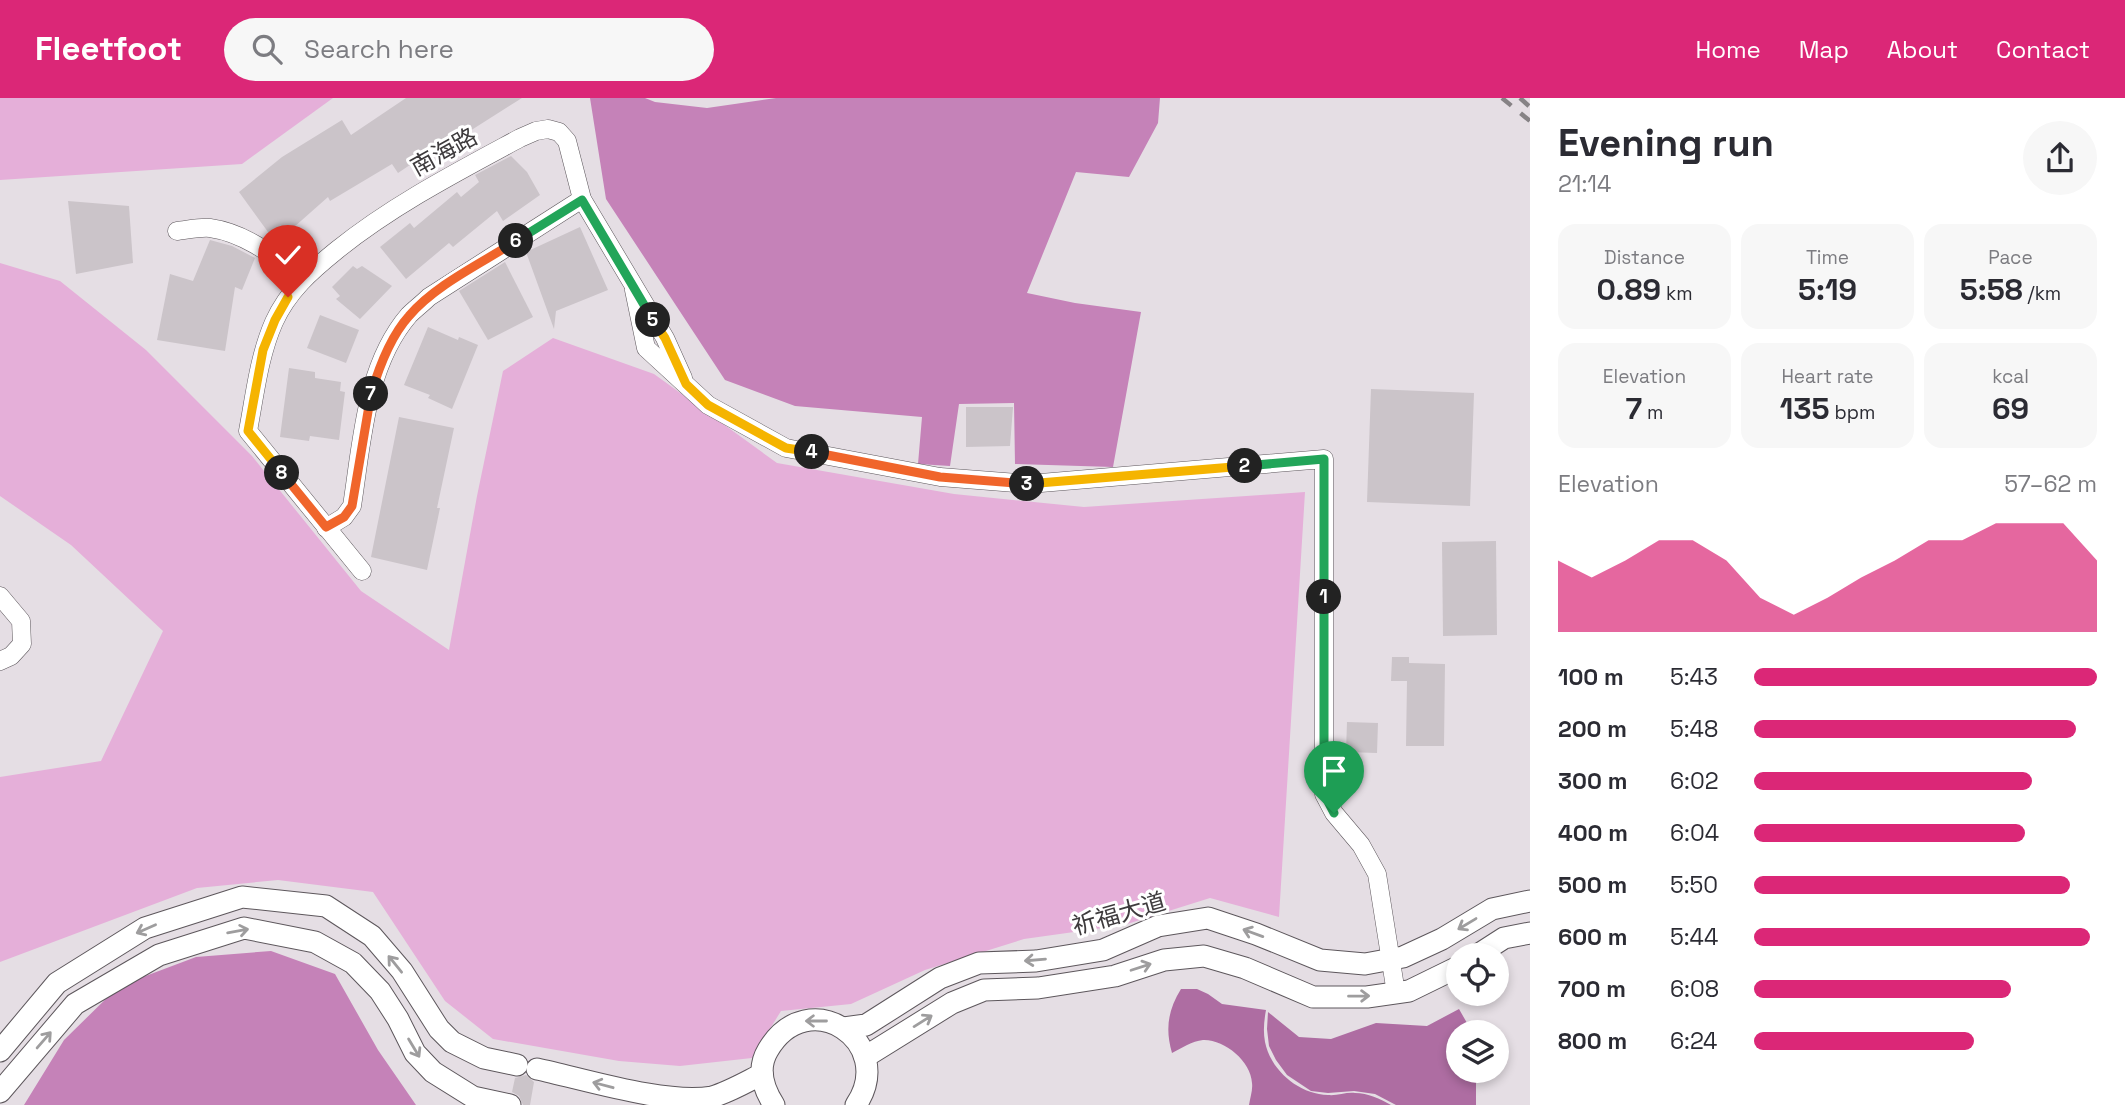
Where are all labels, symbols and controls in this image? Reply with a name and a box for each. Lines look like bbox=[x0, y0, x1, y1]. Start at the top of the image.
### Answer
search box bbox=[224, 18, 714, 81]
text: Fleetfoot bbox=[35, 28, 182, 70]
icon: search bbox=[248, 30, 286, 68]
text: Search here bbox=[304, 32, 454, 66]
text: Home bbox=[1695, 34, 1761, 65]
text: Map bbox=[1799, 34, 1849, 65]
text: About bbox=[1887, 34, 1958, 65]
text: Contact bbox=[1996, 34, 2090, 65]
text: Evening run bbox=[1558, 119, 1774, 167]
street label: 南海路 bbox=[405, 121, 483, 183]
button: share bbox=[2023, 121, 2097, 195]
text: 21:14 bbox=[1558, 169, 1611, 199]
pin: 6 bbox=[498, 223, 534, 258]
pin bbox=[258, 225, 318, 297]
text: 6 bbox=[510, 228, 521, 253]
icon: check bbox=[269, 236, 307, 274]
text: Distance bbox=[1604, 245, 1685, 270]
text: Time bbox=[1806, 245, 1849, 270]
text: Pace bbox=[1988, 245, 2033, 270]
text: 0.89 bbox=[1596, 270, 1661, 309]
text: 5:19 bbox=[1798, 270, 1857, 309]
text: 5:58 bbox=[1960, 270, 2023, 309]
text: km bbox=[1661, 281, 1693, 306]
text: /km bbox=[2023, 281, 2061, 306]
pin: 5 bbox=[636, 302, 670, 338]
text: 5 bbox=[647, 307, 658, 332]
text: Elevation bbox=[1603, 364, 1686, 389]
text: Heart rate bbox=[1781, 364, 1874, 389]
text: kcal bbox=[1992, 364, 2029, 389]
pin: 7 bbox=[354, 376, 388, 412]
text: 7 bbox=[365, 381, 376, 406]
text: 7 bbox=[1626, 389, 1642, 428]
text: 135 bbox=[1780, 389, 1830, 428]
text: 69 bbox=[1992, 389, 2029, 428]
text: m bbox=[1642, 400, 1663, 425]
text: bpm bbox=[1830, 400, 1875, 425]
pin: 4 bbox=[794, 434, 830, 470]
text: 4 bbox=[805, 439, 818, 464]
pin: 2 bbox=[1228, 448, 1262, 484]
text: 2 bbox=[1239, 453, 1250, 478]
pin: 8 bbox=[264, 456, 300, 490]
text: 8 bbox=[276, 460, 287, 485]
pin: 3 bbox=[1010, 466, 1044, 502]
text: Elevation bbox=[1558, 469, 1659, 499]
text: 57–62 m bbox=[2004, 469, 2097, 499]
text: 3 bbox=[1021, 471, 1032, 496]
pin: 1 bbox=[1306, 580, 1342, 614]
text: 1 bbox=[1319, 584, 1328, 609]
text: 100 m bbox=[1558, 662, 1624, 692]
text: 5:43 bbox=[1670, 662, 1718, 692]
text: 200 m bbox=[1558, 714, 1627, 744]
text: 5:48 bbox=[1670, 714, 1718, 744]
pin bbox=[1304, 741, 1364, 813]
icon: arrive bbox=[1315, 752, 1353, 790]
text: 300 m bbox=[1558, 766, 1627, 796]
text: 6:02 bbox=[1670, 766, 1719, 796]
text: 400 m bbox=[1558, 818, 1628, 848]
text: 6:04 bbox=[1670, 818, 1719, 848]
text: 500 m bbox=[1558, 870, 1627, 900]
text: 5:50 bbox=[1670, 870, 1718, 900]
street label: 祈福大道 bbox=[1068, 885, 1169, 942]
one-way arrow bbox=[1457, 917, 1477, 931]
text: 600 m bbox=[1558, 922, 1628, 952]
text: 5:44 bbox=[1670, 922, 1718, 952]
one-way arrow bbox=[136, 923, 157, 936]
one-way arrow bbox=[226, 924, 249, 937]
one-way arrow bbox=[1243, 926, 1265, 939]
map controls bbox=[1446, 943, 1509, 1083]
button: locate bbox=[1446, 943, 1509, 1006]
one-way arrow bbox=[1024, 954, 1047, 967]
one-way arrow bbox=[388, 955, 403, 973]
one-way arrow bbox=[1129, 960, 1151, 973]
text: 700 m bbox=[1558, 974, 1626, 1004]
text: 6:08 bbox=[1670, 974, 1719, 1004]
one-way arrow bbox=[1348, 990, 1371, 1003]
one-way arrow bbox=[805, 1014, 828, 1027]
one-way arrow bbox=[913, 1014, 933, 1028]
button: layers bbox=[1446, 1020, 1509, 1083]
text: 800 m bbox=[1558, 1026, 1627, 1056]
text: 6:24 bbox=[1670, 1026, 1717, 1056]
one-way arrow bbox=[36, 1031, 52, 1049]
one-way arrow bbox=[406, 1038, 421, 1057]
one-way arrow bbox=[592, 1077, 614, 1090]

